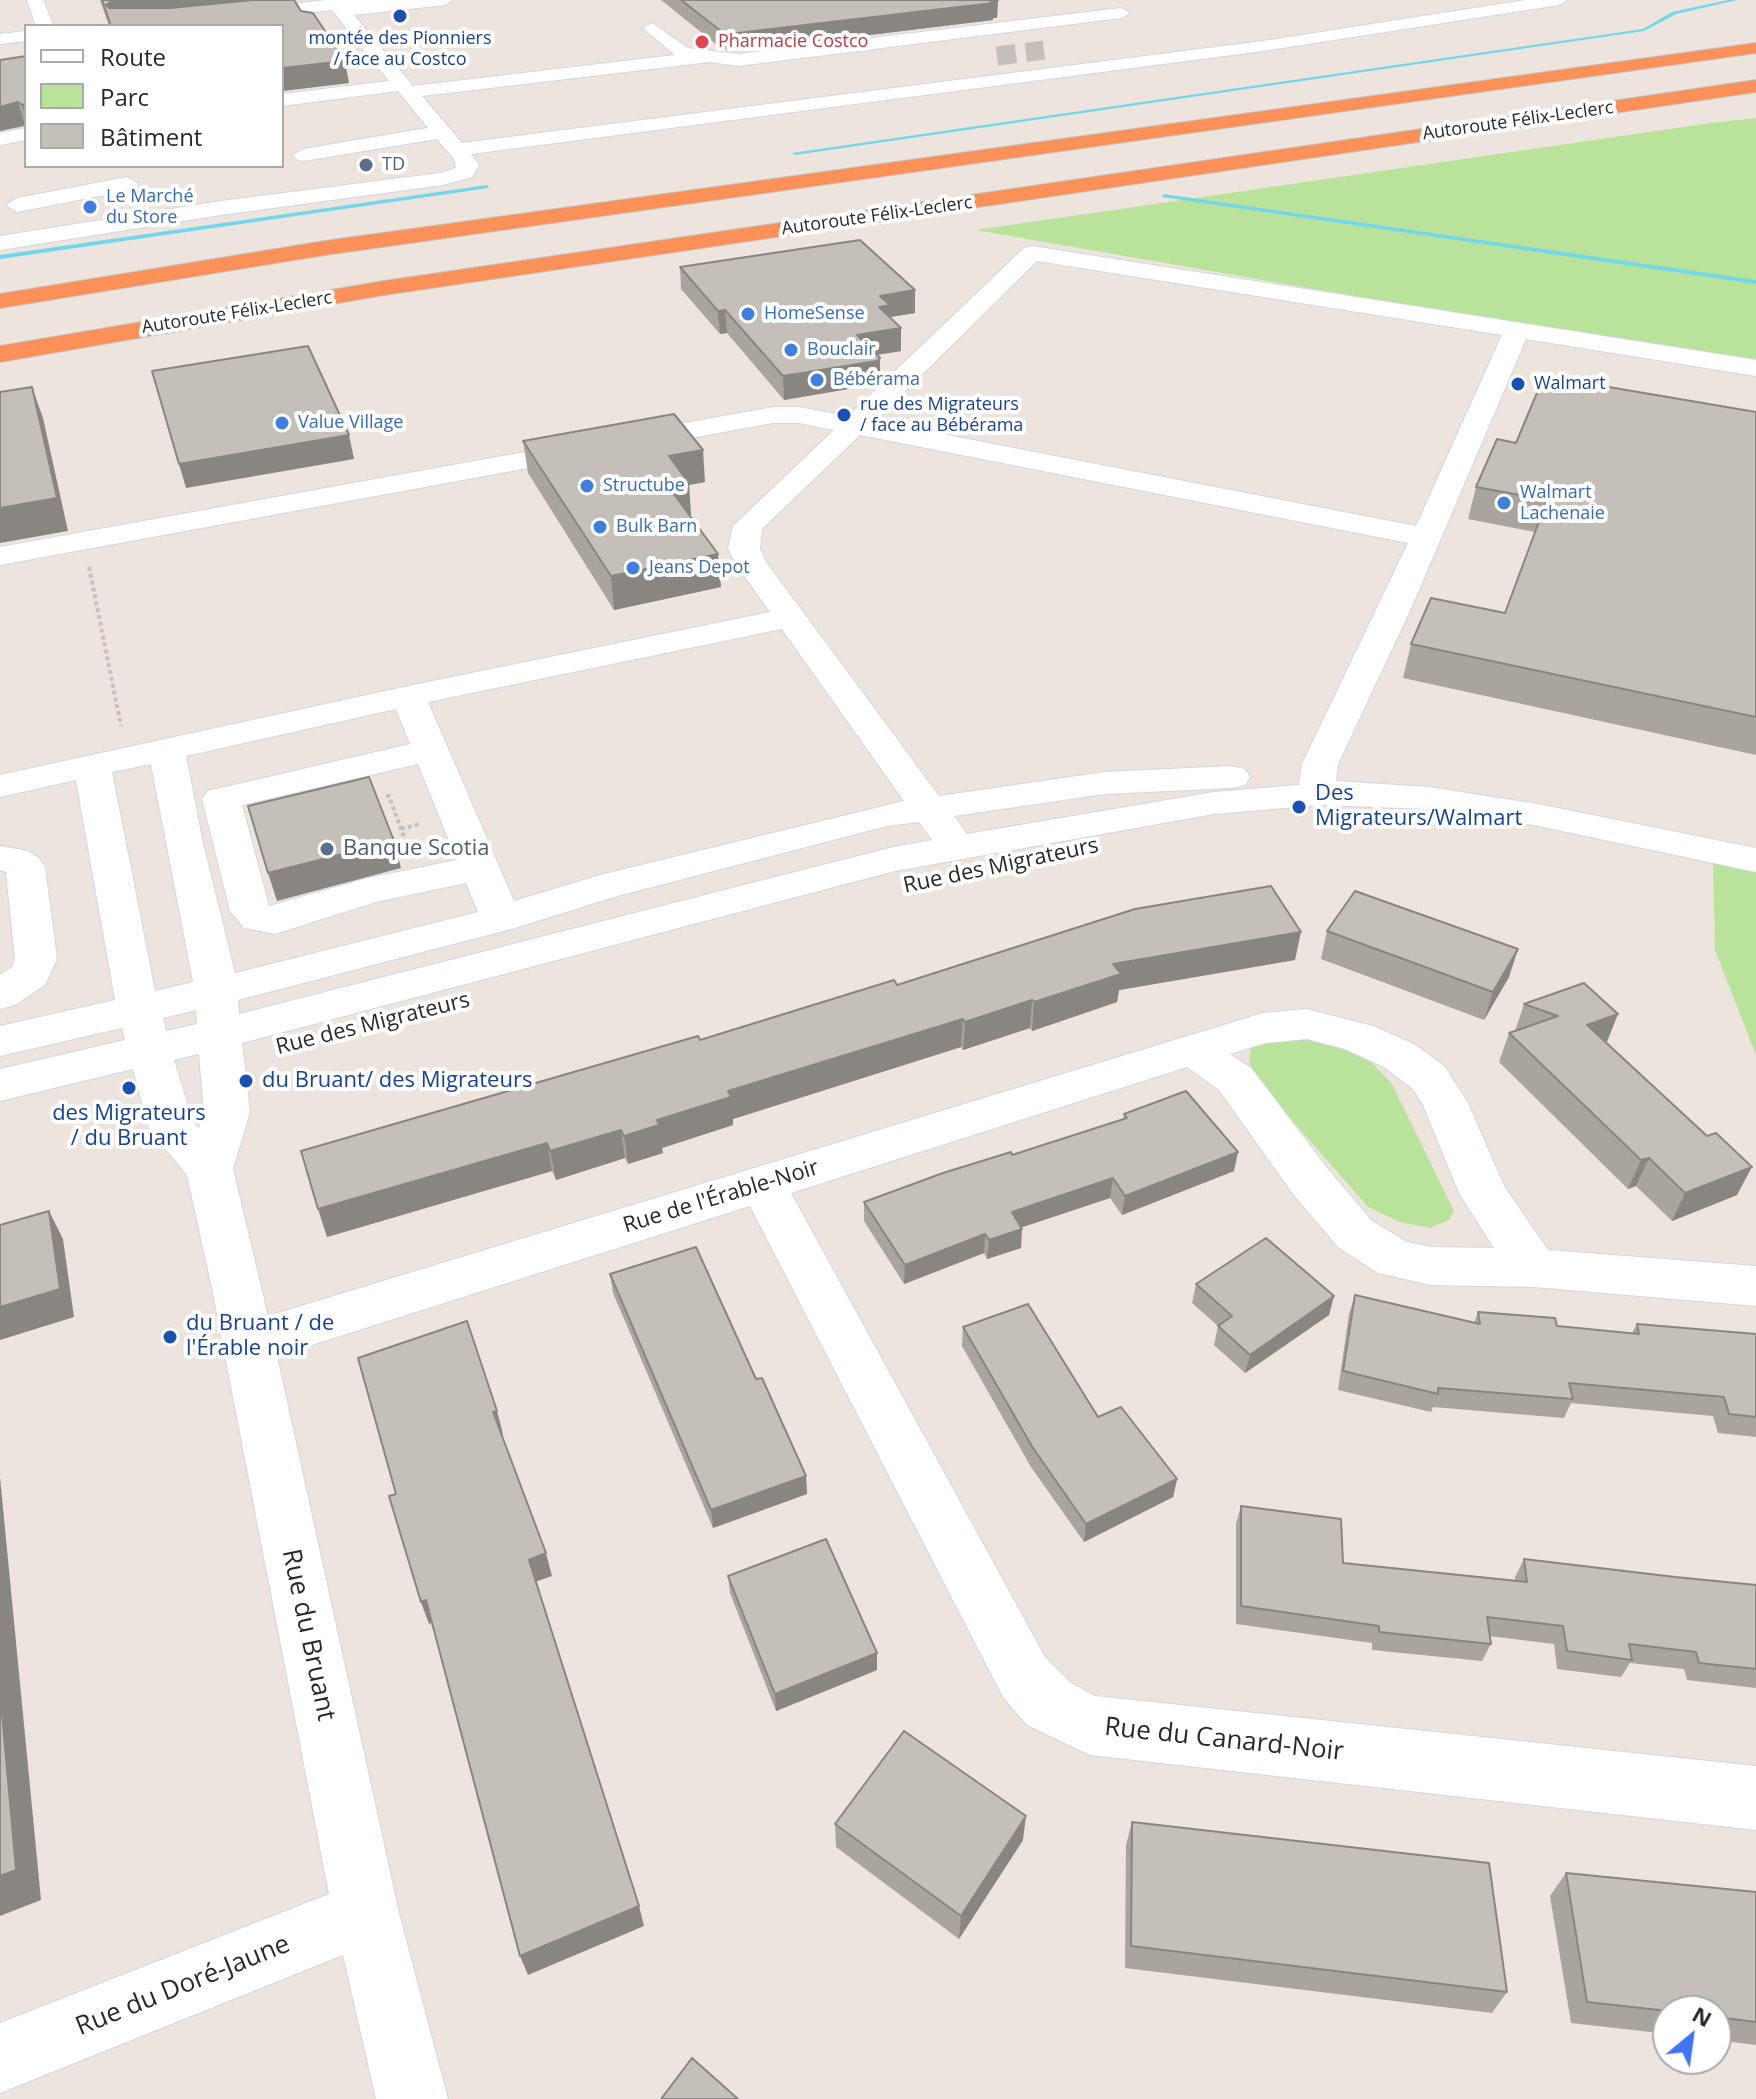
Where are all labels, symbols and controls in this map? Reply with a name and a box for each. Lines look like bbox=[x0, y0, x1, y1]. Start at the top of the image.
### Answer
marker: montée des Pionniers / face au Costco bbox=[391, 7, 409, 25]
legend bbox=[24, 24, 284, 168]
place label: montée des Pionniers / face au Costco bbox=[308, 28, 492, 70]
place label: Pharmacie Costco bbox=[718, 31, 868, 53]
marker: Pharmacie Costco bbox=[693, 33, 711, 51]
text: Route bbox=[100, 40, 166, 73]
text: Parc bbox=[100, 80, 149, 113]
street label: Autoroute Félix-Leclerc bbox=[1421, 97, 1615, 145]
text: Bâtiment bbox=[100, 120, 202, 153]
place label: TD bbox=[382, 154, 405, 176]
marker: TD bbox=[357, 156, 375, 174]
place label: Le Marché du Store bbox=[106, 186, 193, 228]
street label: Autoroute Félix-Leclerc bbox=[780, 192, 974, 240]
marker: Le Marché du Store bbox=[81, 198, 99, 216]
street label: Autoroute Félix-Leclerc bbox=[140, 287, 334, 339]
place label: HomeSense bbox=[764, 303, 865, 325]
marker: HomeSense bbox=[739, 305, 757, 323]
place label: Bouclair bbox=[807, 339, 876, 361]
marker: Bouclair bbox=[782, 341, 800, 359]
place label: Bébérama bbox=[833, 369, 920, 391]
marker: Bébérama bbox=[808, 371, 826, 389]
place label: Walmart bbox=[1534, 373, 1606, 395]
marker: Walmart bbox=[1509, 375, 1527, 393]
place label: rue des Migrateurs / face au Bébérama bbox=[860, 394, 1023, 436]
marker: rue des Migrateurs / face au Bébérama bbox=[835, 406, 853, 424]
place label: Value Village bbox=[298, 412, 403, 434]
marker: Value Village bbox=[273, 414, 291, 432]
place label: Structube bbox=[603, 475, 685, 497]
marker: Structube bbox=[578, 477, 596, 495]
place label: Walmart Lachenaie bbox=[1520, 482, 1605, 524]
marker: Walmart Lachenaie bbox=[1495, 494, 1513, 512]
place label: Bulk Barn bbox=[616, 516, 697, 538]
marker: Bulk Barn bbox=[591, 518, 609, 536]
place label: Jeans Depot bbox=[649, 557, 750, 579]
marker: Jeans Depot bbox=[624, 559, 642, 577]
place label: Des Migrateurs/Walmart bbox=[1315, 781, 1522, 832]
marker: Des Migrateurs/Walmart bbox=[1290, 798, 1308, 816]
street label: Rue des Migrateurs bbox=[901, 832, 1101, 900]
place label: Banque Scotia bbox=[343, 836, 489, 862]
marker: Banque Scotia bbox=[318, 840, 336, 858]
street label: Rue des Migrateurs bbox=[273, 987, 473, 1061]
place label: du Bruant/ des Migrateurs bbox=[262, 1068, 532, 1094]
marker: du Bruant/ des Migrateurs bbox=[237, 1072, 255, 1090]
marker: des Migrateurs / du Bruant bbox=[120, 1079, 138, 1097]
place label: des Migrateurs / du Bruant bbox=[52, 1101, 206, 1152]
street label: Rue de l'Érable-Noir bbox=[620, 1155, 822, 1239]
place label: du Bruant / de l'Érable noir bbox=[186, 1311, 334, 1362]
marker: du Bruant / de l'Érable noir bbox=[161, 1328, 179, 1346]
street label: Rue du Bruant bbox=[275, 1546, 341, 1724]
street label: Rue du Canard-Noir bbox=[1103, 1712, 1345, 1768]
street label: Rue du Doré-Jaune bbox=[71, 1929, 295, 2043]
north arrow bbox=[1652, 1995, 1732, 2075]
text: N bbox=[1688, 1998, 1718, 2033]

